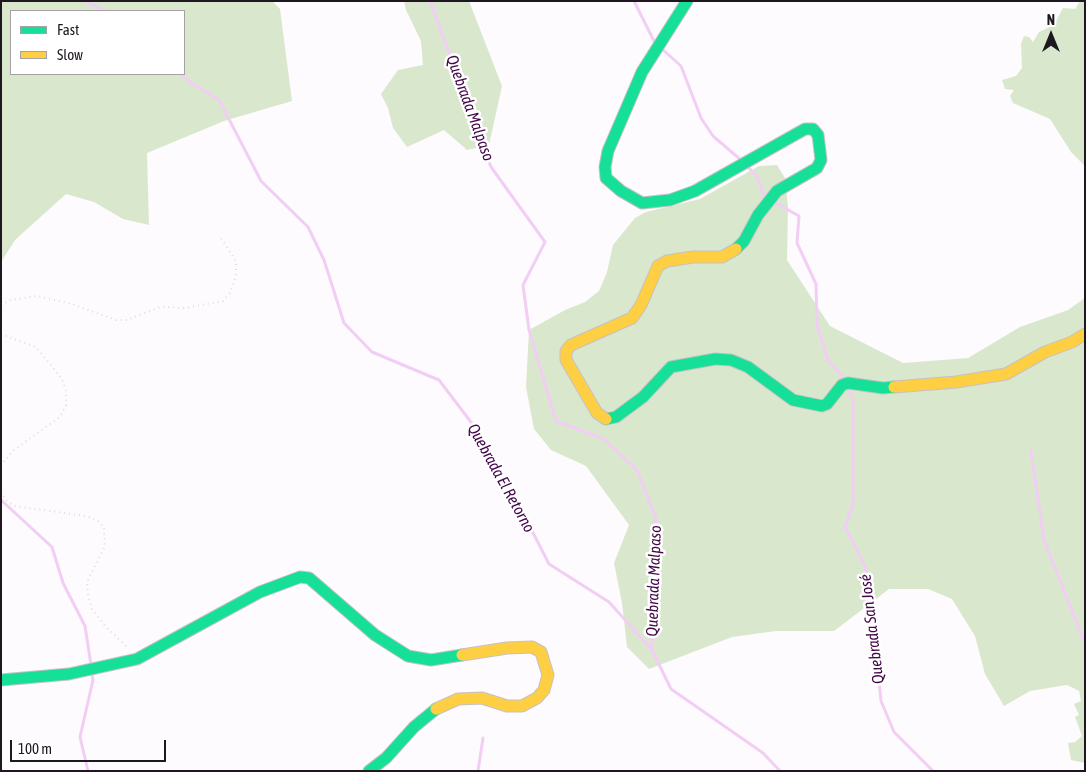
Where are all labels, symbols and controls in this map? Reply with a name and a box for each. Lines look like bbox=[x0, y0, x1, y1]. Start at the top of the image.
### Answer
legend bbox=[10, 10, 185, 75]
north arrow bbox=[1026, 10, 1076, 60]
text: N bbox=[1047, 12, 1055, 28]
text: Fast bbox=[57, 21, 79, 38]
text: Slow bbox=[57, 46, 83, 63]
water label: Quebrada Malpaso bbox=[442, 52, 498, 164]
water label: Quebrada El Retorno bbox=[463, 420, 539, 536]
water label: Quebrada Malpaso bbox=[642, 525, 666, 637]
water label: Quebrada San José bbox=[856, 573, 888, 685]
scale bar bbox=[12, 730, 169, 762]
text: 100 m bbox=[18, 740, 52, 757]

